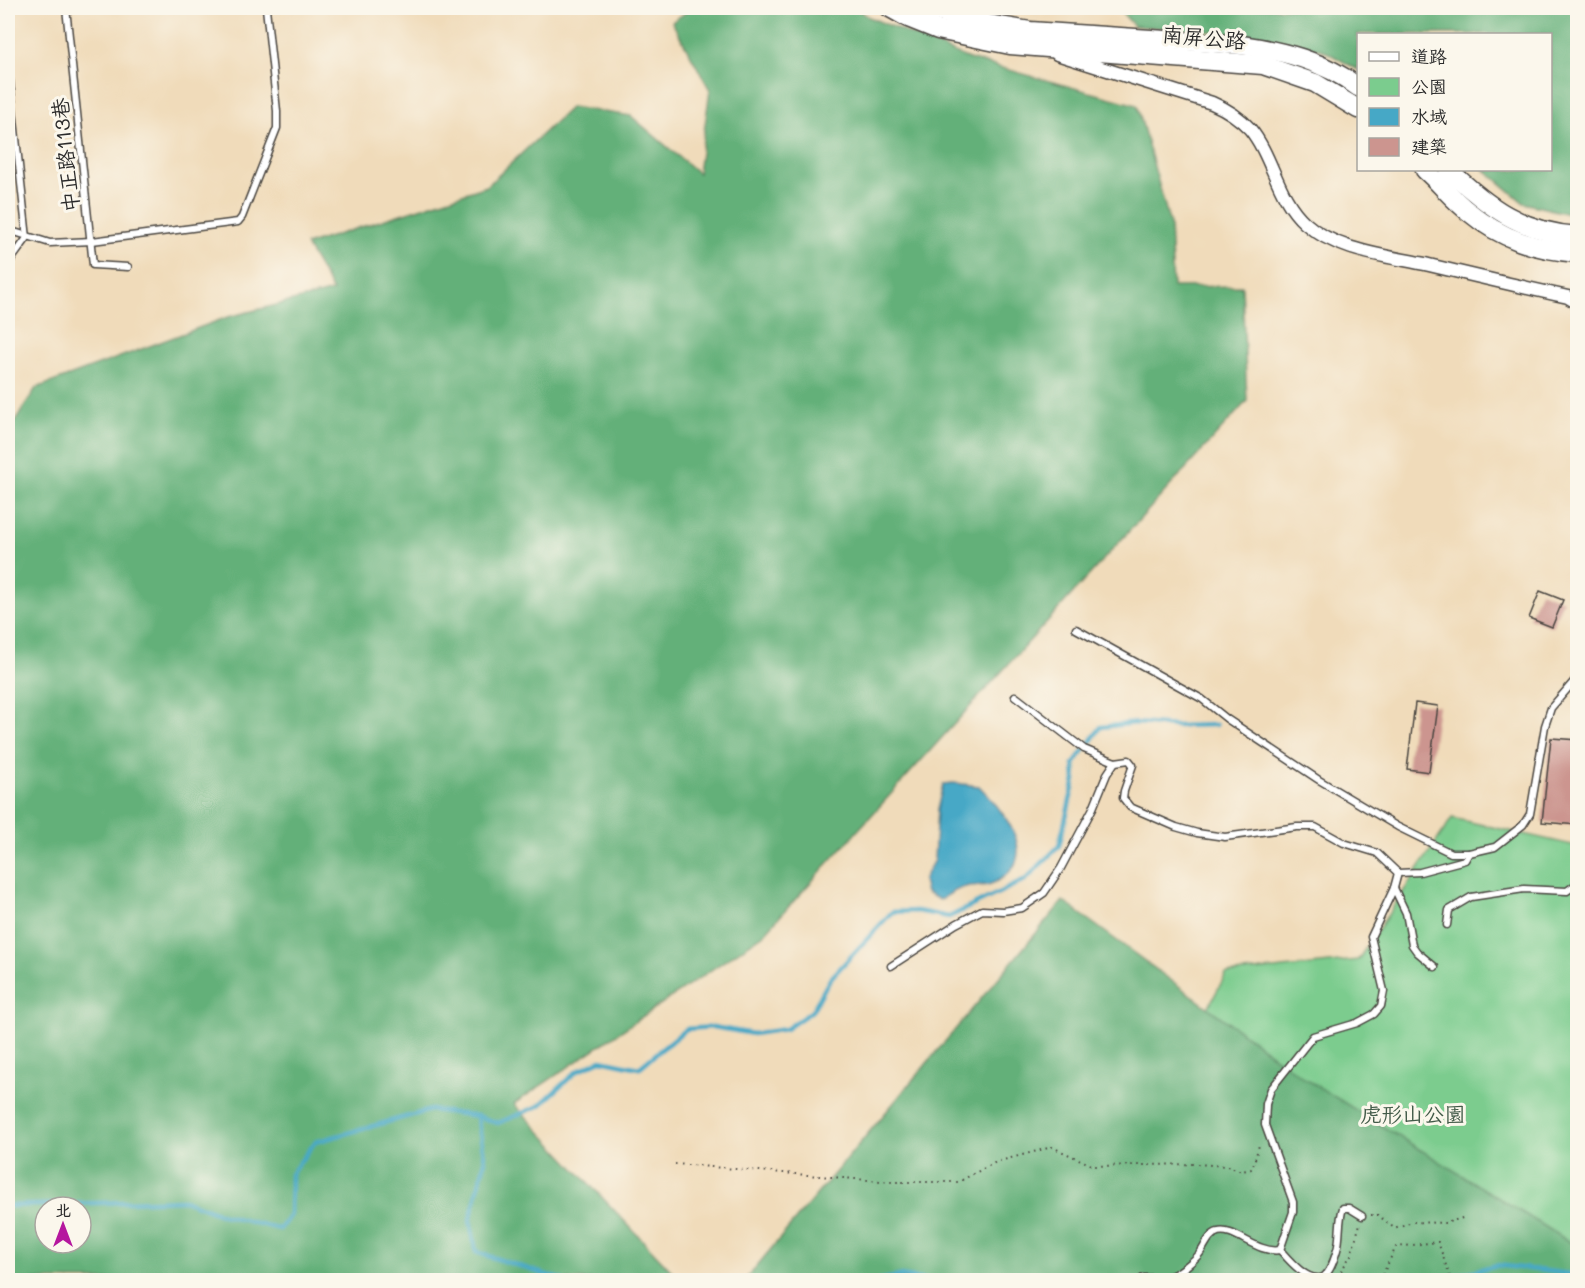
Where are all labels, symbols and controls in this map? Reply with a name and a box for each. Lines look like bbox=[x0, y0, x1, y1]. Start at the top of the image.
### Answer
street label: 南屏公路 bbox=[1161, 19, 1247, 54]
legend bbox=[1357, 33, 1552, 171]
text: 道路 bbox=[1411, 44, 1447, 68]
text: 公園 bbox=[1411, 74, 1447, 98]
street label: 中正路113巷 bbox=[45, 97, 84, 214]
text: 水域 bbox=[1411, 104, 1447, 128]
text: 建築 bbox=[1411, 134, 1447, 158]
park label: 虎形山公園 bbox=[1361, 1100, 1466, 1127]
north arrow bbox=[33, 1195, 93, 1255]
text: 北 bbox=[55, 1199, 71, 1220]

